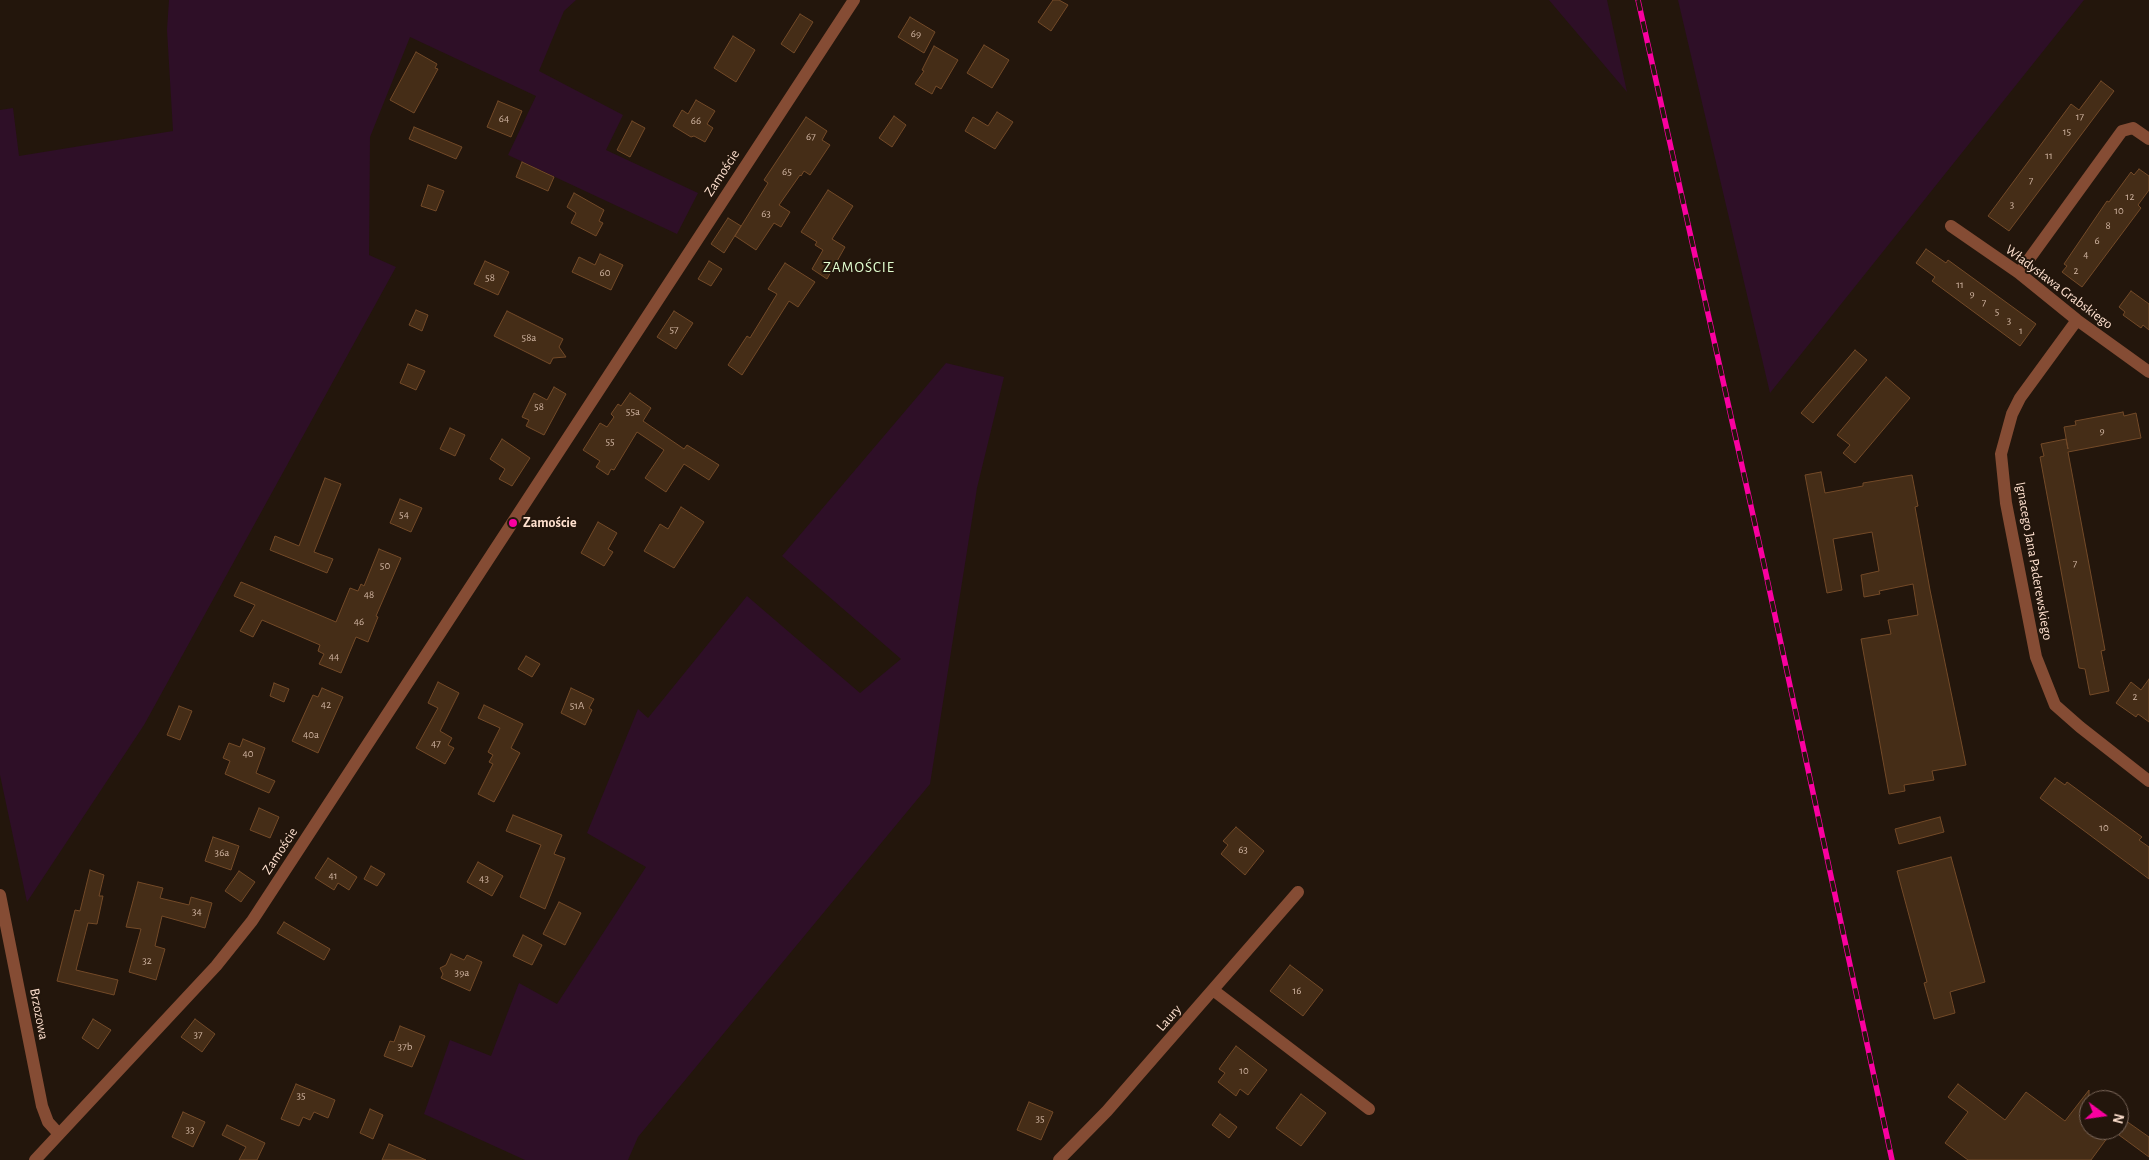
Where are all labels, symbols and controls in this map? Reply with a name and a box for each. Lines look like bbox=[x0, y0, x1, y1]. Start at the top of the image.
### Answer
house number: 69 bbox=[911, 27, 921, 41]
house number: 17 bbox=[2076, 110, 2084, 124]
house number: 64 bbox=[499, 112, 509, 126]
house number: 66 bbox=[691, 114, 701, 128]
house number: 15 bbox=[2063, 125, 2071, 139]
house number: 67 bbox=[806, 130, 816, 144]
street label: Zamoście bbox=[701, 147, 743, 199]
house number: 11 bbox=[2045, 149, 2053, 163]
house number: 65 bbox=[782, 165, 792, 179]
house number: 7 bbox=[2029, 174, 2033, 188]
house number: 12 bbox=[2126, 190, 2134, 204]
house number: 3 bbox=[2010, 198, 2014, 212]
house number: 10 bbox=[2114, 204, 2124, 218]
house number: 63 bbox=[761, 207, 771, 221]
house number: 8 bbox=[2105, 219, 2111, 233]
house number: 6 bbox=[2094, 234, 2100, 248]
street label: Władysława Grabskiego bbox=[2002, 241, 2116, 333]
house number: 4 bbox=[2083, 248, 2089, 262]
district label: ZAMOŚCIE bbox=[822, 258, 896, 276]
house number: 2 bbox=[2073, 264, 2079, 278]
house number: 60 bbox=[600, 266, 610, 280]
house number: 58 bbox=[485, 271, 495, 285]
house number: 11 bbox=[1956, 278, 1964, 292]
house number: 9 bbox=[1969, 287, 1975, 301]
house number: 7 bbox=[1982, 296, 1986, 310]
house number: 5 bbox=[1995, 305, 1999, 319]
house number: 3 bbox=[2007, 314, 2011, 328]
house number: 57 bbox=[669, 323, 679, 337]
house number: 1 bbox=[2019, 324, 2023, 338]
house number: 58a bbox=[522, 331, 536, 345]
house number: 58 bbox=[534, 400, 544, 414]
house number: 55a bbox=[626, 405, 640, 419]
house number: 9 bbox=[2099, 424, 2105, 438]
house number: 55 bbox=[605, 435, 615, 449]
street label: Ignacego Jana Paderewskiego bbox=[2012, 481, 2056, 641]
house number: 54 bbox=[399, 508, 409, 522]
place label: Zamoście bbox=[523, 515, 577, 531]
marker: Zamoście bbox=[507, 517, 519, 529]
house number: 7 bbox=[2073, 557, 2077, 571]
house number: 50 bbox=[380, 559, 390, 573]
house number: 48 bbox=[364, 588, 374, 602]
house number: 46 bbox=[354, 615, 364, 629]
house number: 44 bbox=[329, 650, 339, 664]
house number: 2 bbox=[2132, 690, 2138, 704]
house number: 42 bbox=[321, 698, 331, 712]
house number: 51A bbox=[570, 699, 584, 713]
house number: 40a bbox=[303, 728, 319, 742]
house number: 47 bbox=[431, 737, 441, 751]
house number: 40 bbox=[242, 747, 254, 761]
house number: 10 bbox=[2099, 821, 2109, 835]
street label: Zamoście bbox=[259, 825, 301, 877]
house number: 63 bbox=[1238, 843, 1248, 857]
house number: 36a bbox=[215, 846, 229, 860]
house number: 41 bbox=[328, 869, 338, 883]
house number: 43 bbox=[479, 872, 489, 886]
house number: 34 bbox=[192, 905, 202, 919]
house number: 32 bbox=[142, 954, 152, 968]
house number: 39a bbox=[455, 966, 469, 980]
house number: 16 bbox=[1293, 984, 1301, 998]
street label: Brzozowa bbox=[26, 987, 52, 1041]
street label: Laury bbox=[1153, 1001, 1185, 1035]
house number: 37 bbox=[193, 1028, 203, 1042]
house number: 37b bbox=[398, 1040, 412, 1054]
house number: 10 bbox=[1239, 1064, 1249, 1078]
house number: 35 bbox=[296, 1089, 306, 1103]
north arrow bbox=[2079, 1090, 2129, 1140]
house number: 35 bbox=[1035, 1112, 1045, 1126]
text: N bbox=[2110, 1112, 2126, 1125]
house number: 33 bbox=[185, 1123, 195, 1137]

